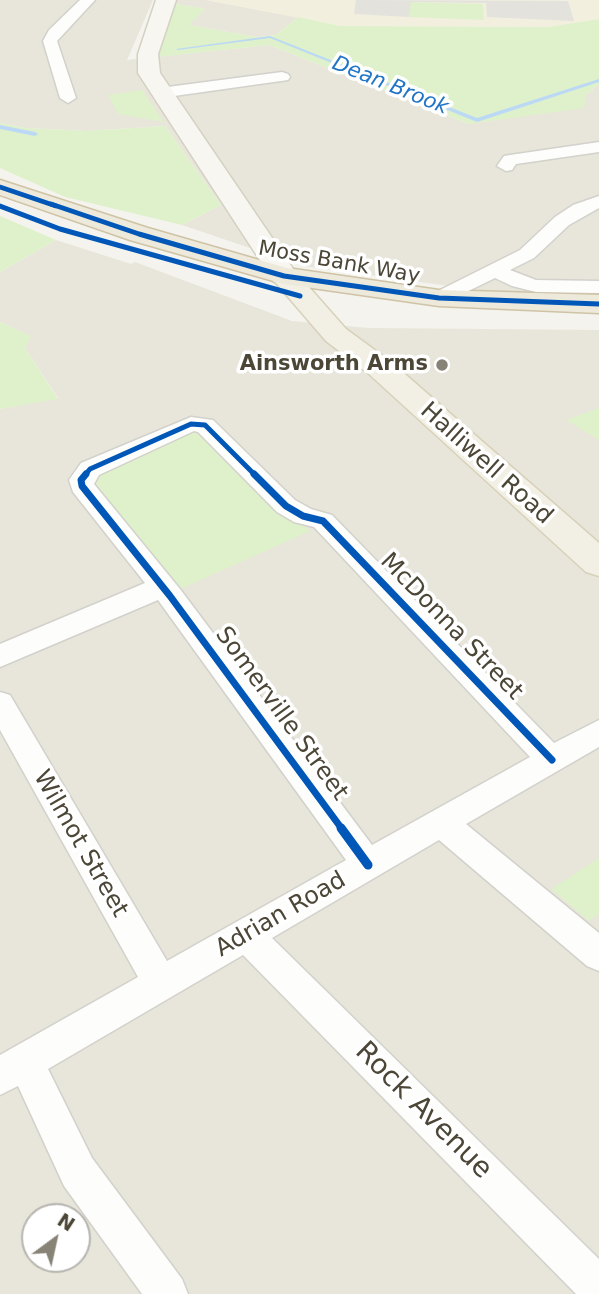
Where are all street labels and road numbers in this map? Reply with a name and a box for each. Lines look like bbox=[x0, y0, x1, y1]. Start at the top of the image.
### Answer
street label: Moss Bank Way bbox=[256, 236, 422, 290]
street label: Halliwell Road bbox=[414, 397, 558, 531]
street label: McDonna Street bbox=[374, 548, 528, 706]
street label: Somerville Street bbox=[208, 622, 354, 806]
street label: Wilmot Street bbox=[26, 766, 134, 922]
street label: Adrian Road bbox=[211, 866, 351, 964]
street label: Rock Avenue bbox=[348, 1036, 498, 1186]

